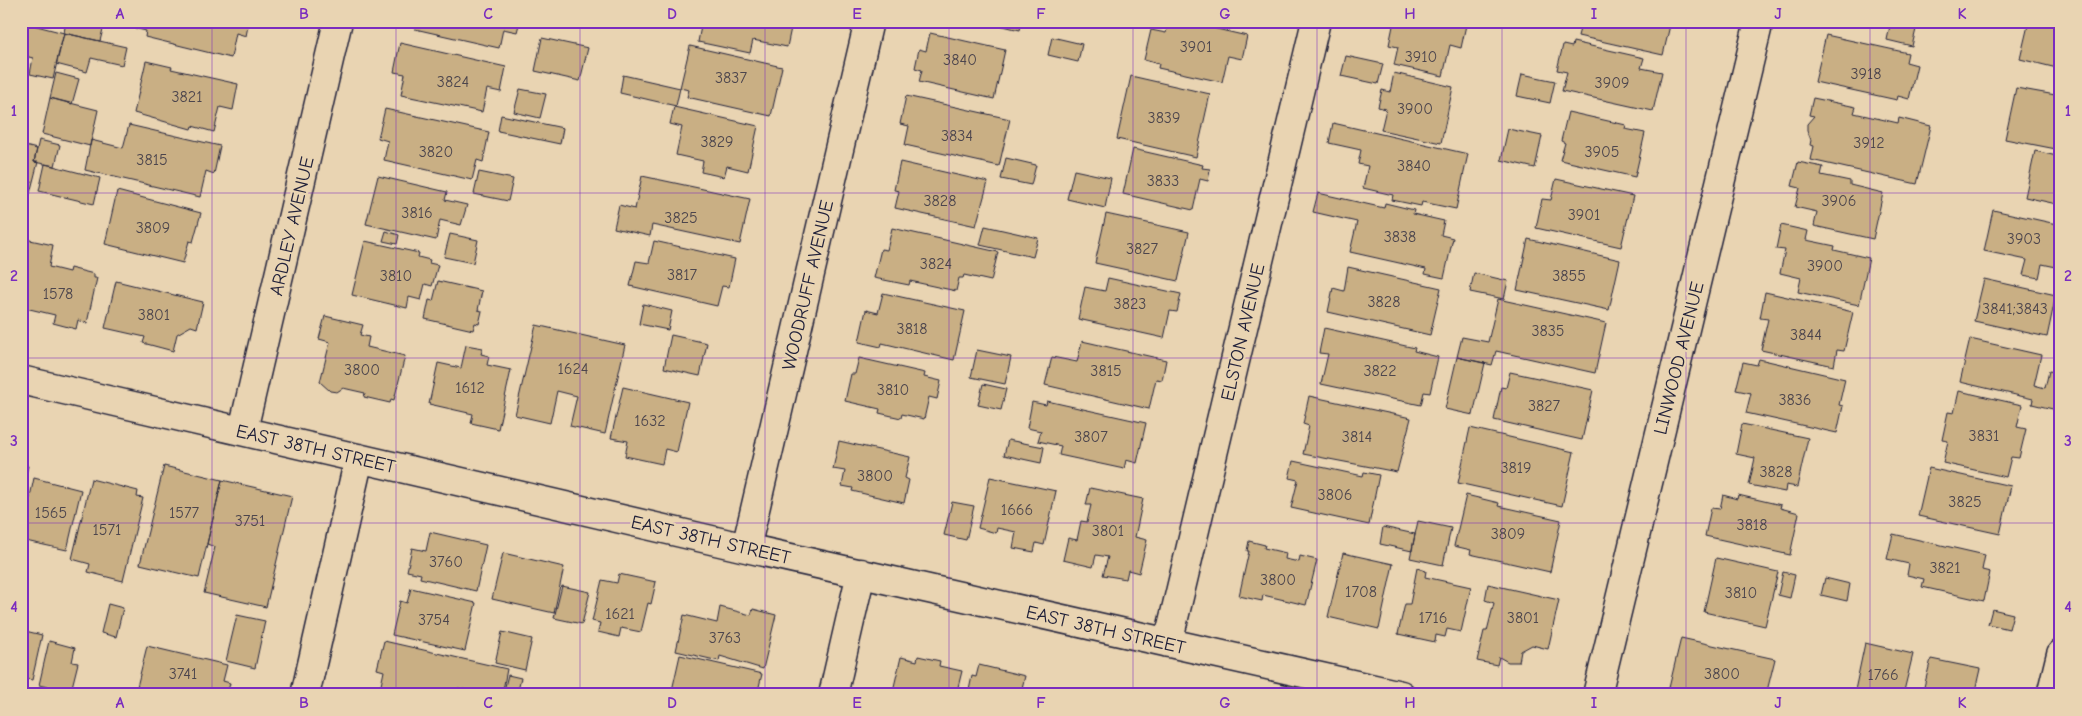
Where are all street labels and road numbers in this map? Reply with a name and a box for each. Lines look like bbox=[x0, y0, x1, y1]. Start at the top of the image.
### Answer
street label: ARDLEY AVENUE bbox=[265, 155, 319, 298]
street label: WOODRUFF AVENUE bbox=[778, 198, 838, 372]
street label: ELSTON AVENUE bbox=[1216, 261, 1269, 403]
street label: LINWOOD AVENUE bbox=[1649, 279, 1709, 437]
street label: EAST 38TH STREET bbox=[234, 420, 398, 478]
street label: EAST 38TH STREET bbox=[629, 511, 793, 569]
street label: EAST 38TH STREET bbox=[1024, 601, 1188, 659]

